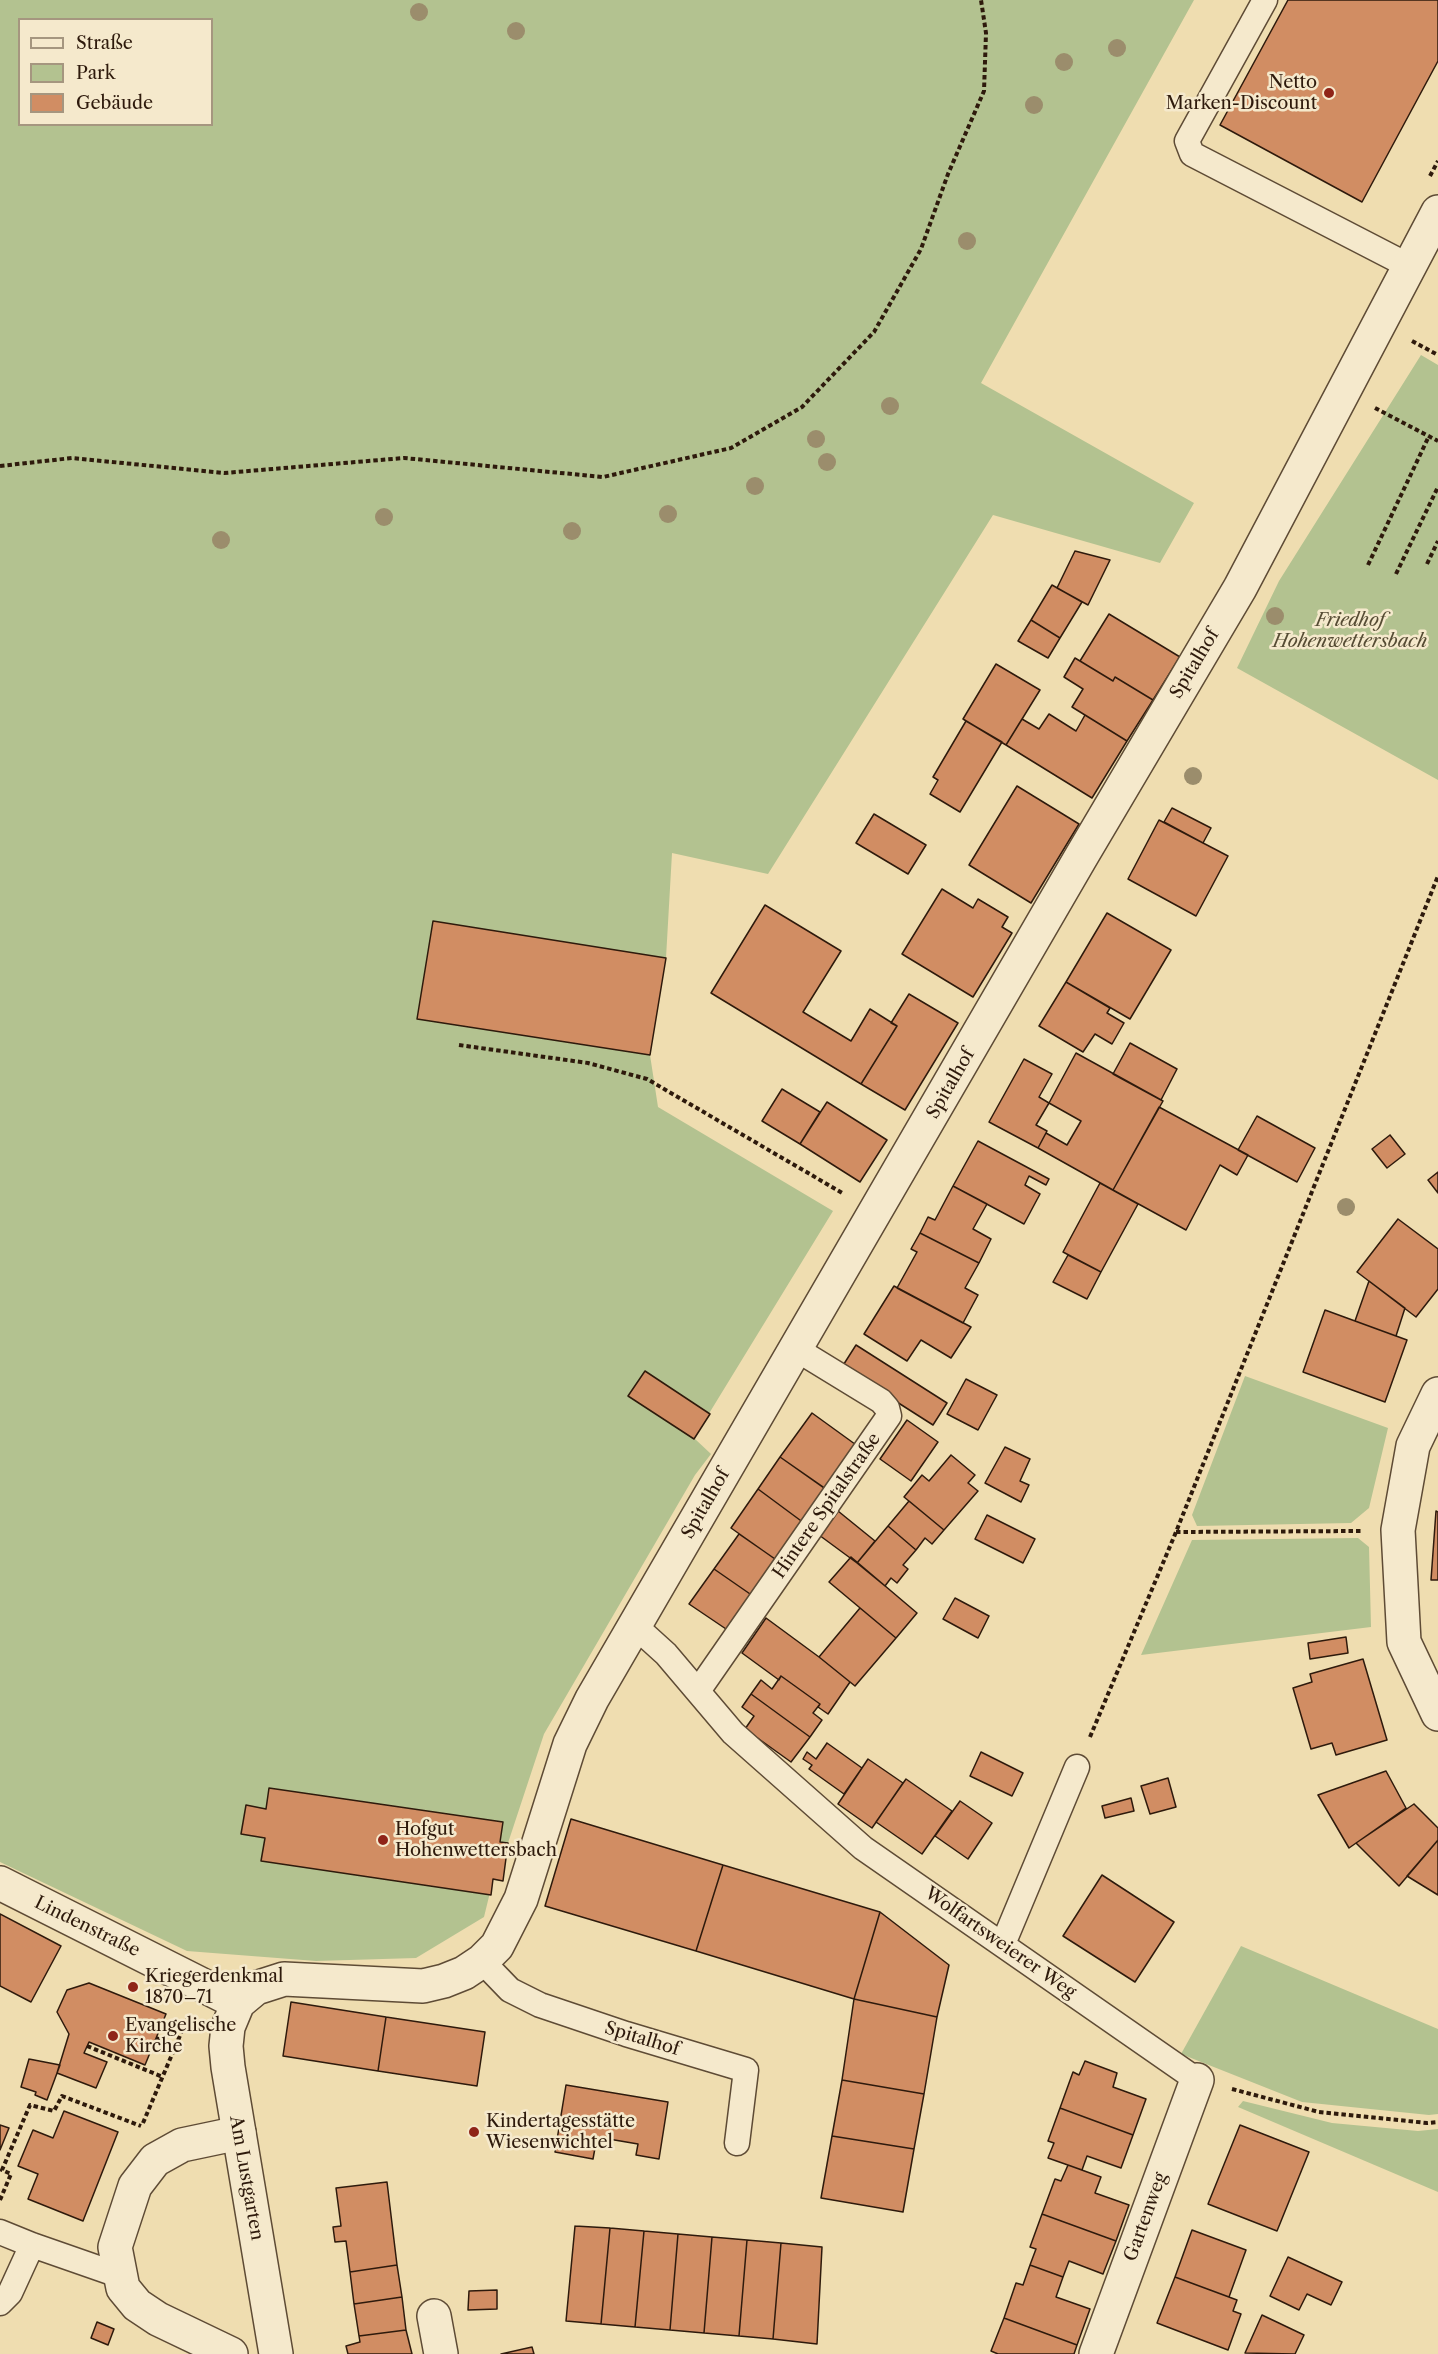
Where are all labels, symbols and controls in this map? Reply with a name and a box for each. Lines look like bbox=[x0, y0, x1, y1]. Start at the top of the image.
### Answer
legend bbox=[18, 18, 213, 126]
text: Straße bbox=[76, 32, 133, 54]
text: Park bbox=[76, 62, 115, 84]
place label: Netto Marken-Discount bbox=[1166, 72, 1317, 115]
marker: Netto Marken-Discount bbox=[1322, 86, 1336, 100]
text: Gebäude bbox=[76, 92, 153, 114]
park label: Friedhof Hohenwettersbach bbox=[1273, 610, 1427, 652]
street label: Spitalhof bbox=[1166, 625, 1224, 703]
street label: Spitalhof bbox=[922, 1045, 980, 1123]
street label: Hintere Spitalstraße bbox=[769, 1429, 885, 1583]
street label: Spitalhof bbox=[677, 1465, 735, 1543]
place label: Hofgut Hohenwettersbach bbox=[395, 1819, 557, 1862]
marker: Hofgut Hohenwettersbach bbox=[376, 1833, 390, 1847]
street label: Wolfartsweierer Weg bbox=[920, 1883, 1080, 2003]
street label: Lindenstraße bbox=[31, 1892, 143, 1962]
place label: Kriegerdenkmal 1870–71 bbox=[145, 1966, 283, 2008]
marker: Kriegerdenkmal 1870–71 bbox=[126, 1980, 140, 1994]
place label: Evangelische Kirche bbox=[125, 2015, 236, 2058]
street label: Spitalhof bbox=[602, 2017, 682, 2061]
marker: Evangelische Kirche bbox=[106, 2029, 120, 2043]
place label: Kindertagesstätte Wiesenwichtel bbox=[486, 2111, 635, 2154]
street label: Am Lustgarten bbox=[224, 2114, 268, 2242]
marker: Kindertagesstätte Wiesenwichtel bbox=[467, 2125, 481, 2139]
street label: Gartenweg bbox=[1120, 2170, 1172, 2264]

